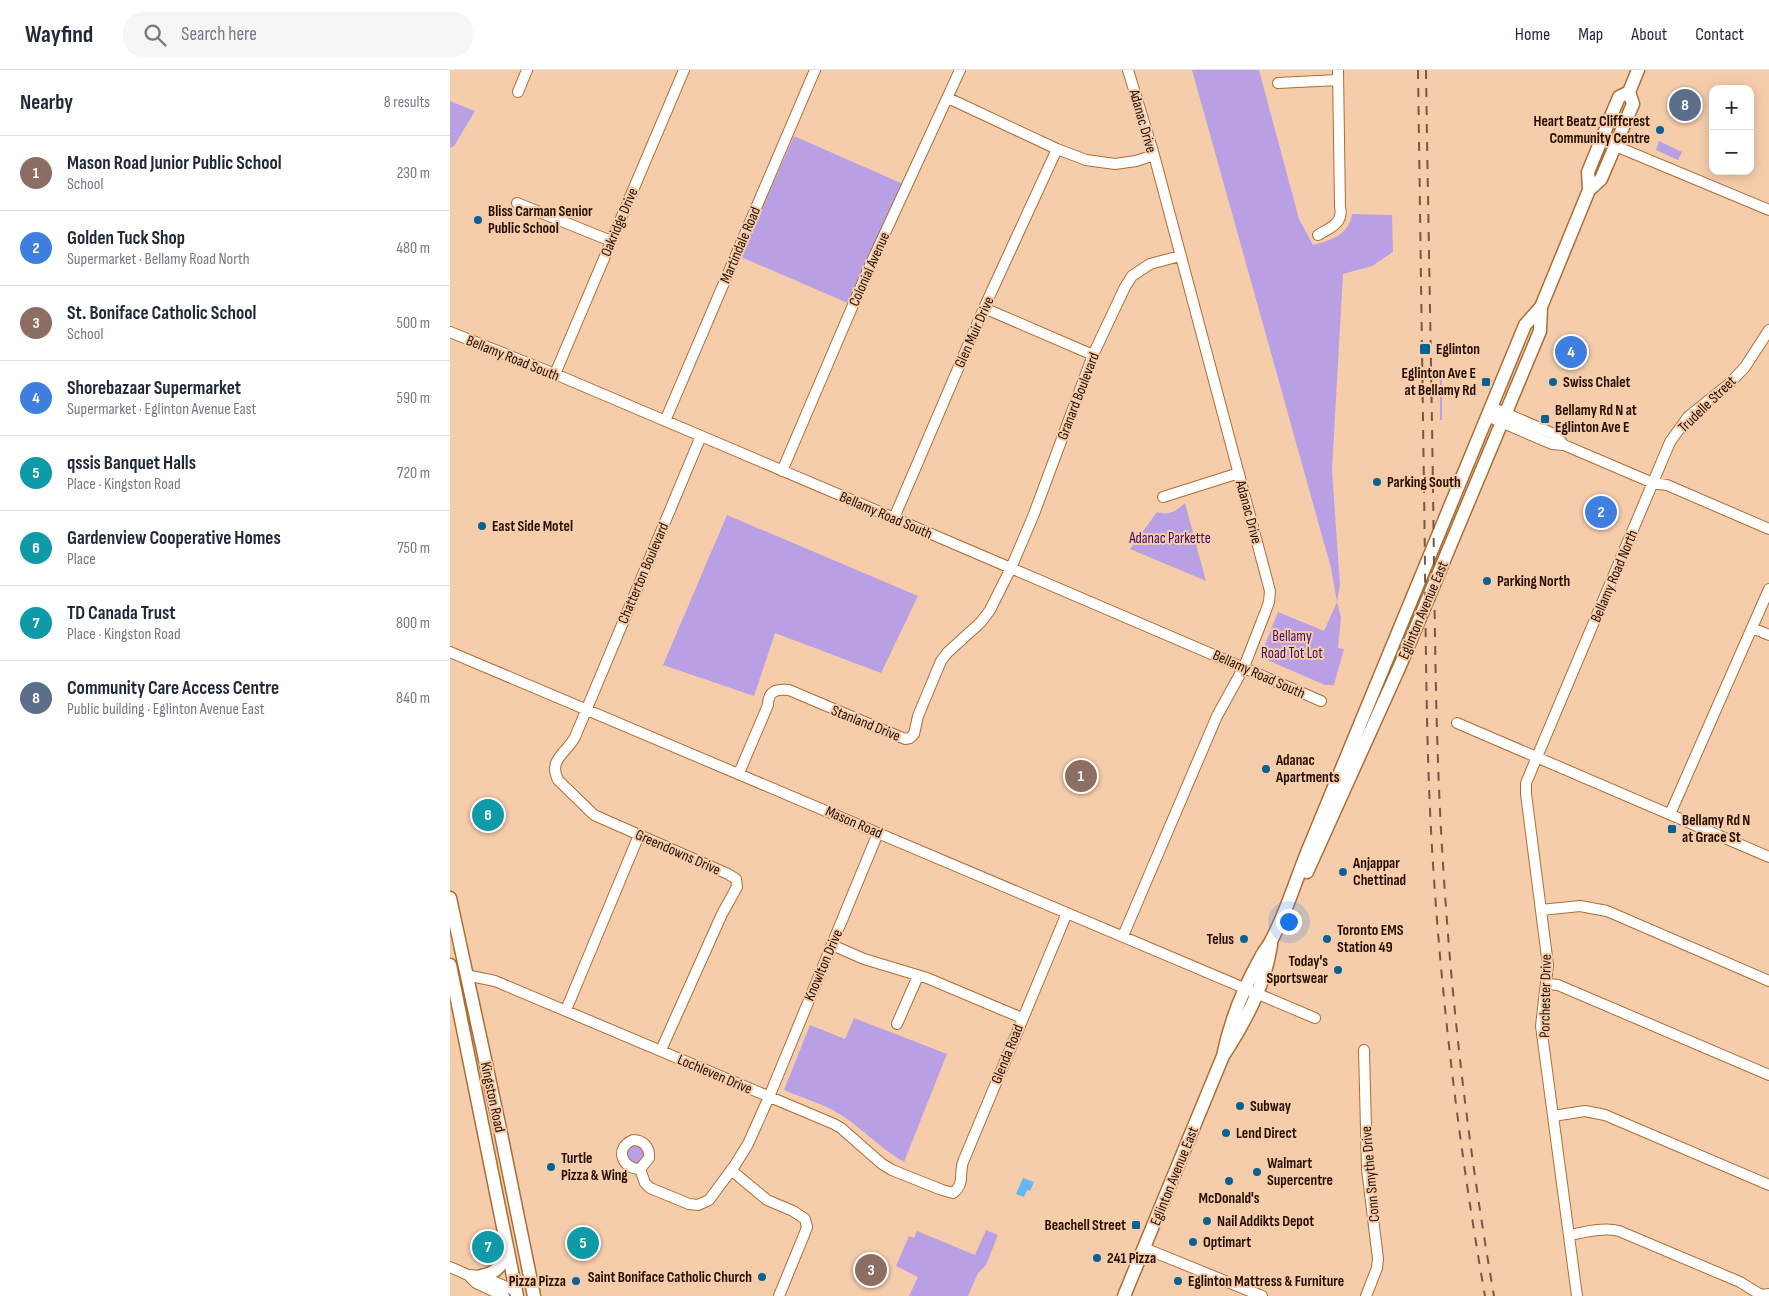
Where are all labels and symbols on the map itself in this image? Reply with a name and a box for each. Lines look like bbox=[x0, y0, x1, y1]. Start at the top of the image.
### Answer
street label: Adanac Drive bbox=[1124, 86, 1161, 155]
pin: 8 bbox=[1669, 86, 1701, 124]
place label: Heart Beatz Cliffcrest Community Centre bbox=[1533, 112, 1650, 148]
marker: Heart Beatz Cliffcrest Community Centre bbox=[1654, 124, 1666, 136]
street label: Oakridge Drive bbox=[597, 185, 642, 259]
place label: Bliss Carman Senior Public School bbox=[488, 202, 593, 238]
street label: Martindale Road bbox=[716, 204, 765, 286]
marker: Bliss Carman Senior Public School bbox=[472, 214, 484, 226]
street label: Colonial Avenue bbox=[845, 229, 894, 309]
street label: Glen Muir Drive bbox=[950, 294, 999, 371]
street label: Bellamy Road South bbox=[463, 331, 562, 386]
pin: 4 bbox=[1555, 333, 1587, 371]
place label: Eglinton bbox=[1436, 340, 1480, 359]
marker: Eglinton bbox=[1418, 342, 1432, 356]
street label: Granard Boulevard bbox=[1053, 350, 1104, 442]
place label: Eglinton Ave E at Bellamy Rd bbox=[1401, 364, 1476, 400]
street label: Trudelle Street bbox=[1674, 372, 1741, 437]
place label: Swiss Chalet bbox=[1563, 373, 1631, 392]
marker: Eglinton Ave E at Bellamy Rd bbox=[1480, 376, 1492, 388]
marker: Swiss Chalet bbox=[1547, 376, 1559, 388]
place label: Bellamy Rd N at Eglinton Ave E bbox=[1555, 401, 1637, 437]
marker: Bellamy Rd N at Eglinton Ave E bbox=[1539, 413, 1551, 425]
place label: Parking South bbox=[1387, 473, 1461, 492]
marker: Parking South bbox=[1371, 476, 1383, 488]
street label: Adanac Drive bbox=[1231, 477, 1266, 546]
street label: Bellamy Road South bbox=[836, 487, 935, 544]
pin: 2 bbox=[1585, 493, 1617, 531]
place label: East Side Motel bbox=[492, 517, 573, 536]
marker: East Side Motel bbox=[476, 520, 488, 532]
street label: Chatterton Boulevard bbox=[614, 520, 673, 627]
street label: Bellamy Road North bbox=[1586, 527, 1642, 625]
park label: Adanac Parkette bbox=[1128, 529, 1211, 548]
street label: Eglinton Avenue East bbox=[1394, 558, 1453, 662]
place label: Parking North bbox=[1497, 572, 1570, 591]
marker: Parking North bbox=[1481, 575, 1493, 587]
park label: Bellamy Road Tot Lot bbox=[1261, 627, 1323, 663]
street label: Bellamy Road South bbox=[1210, 646, 1308, 703]
street label: Stanland Drive bbox=[828, 701, 903, 746]
place label: Adanac Apartments bbox=[1275, 751, 1340, 787]
pin: 1 bbox=[1065, 757, 1097, 795]
marker: Adanac Apartments bbox=[1260, 763, 1272, 775]
pin: 6 bbox=[472, 796, 504, 834]
street label: Mason Road bbox=[822, 802, 885, 843]
place label: Bellamy Rd N at Grace St bbox=[1682, 811, 1750, 847]
marker: Bellamy Rd N at Grace St bbox=[1666, 823, 1678, 835]
street label: Greendowns Drive bbox=[632, 825, 723, 880]
place label: Anjappar Chettinad bbox=[1352, 854, 1406, 890]
marker: Anjappar Chettinad bbox=[1337, 866, 1349, 878]
your location bbox=[1276, 909, 1302, 935]
place label: Toronto EMS Station 49 bbox=[1337, 921, 1404, 957]
street label: Knowlton Drive bbox=[800, 926, 847, 1004]
place label: Telus bbox=[1207, 930, 1234, 949]
marker: Telus bbox=[1238, 933, 1250, 945]
marker: Toronto EMS Station 49 bbox=[1321, 933, 1333, 945]
place label: Today's Sportswear bbox=[1266, 952, 1328, 988]
street label: Porchester Drive bbox=[1535, 954, 1556, 1038]
marker: Today's Sportswear bbox=[1332, 964, 1344, 976]
street label: Glenda Road bbox=[987, 1022, 1028, 1087]
street label: Lochleven Drive bbox=[675, 1050, 755, 1099]
street label: Kingston Road bbox=[476, 1060, 509, 1134]
place label: Subway bbox=[1250, 1097, 1292, 1116]
marker: Subway bbox=[1234, 1100, 1246, 1112]
street label: Eglinton Avenue East bbox=[1146, 1124, 1203, 1228]
place label: Lend Direct bbox=[1236, 1124, 1297, 1143]
street label: Conn Smythe Drive bbox=[1357, 1125, 1384, 1223]
marker: Lend Direct bbox=[1220, 1127, 1232, 1139]
place label: Turtle Pizza & Wing bbox=[561, 1149, 628, 1185]
place label: Walmart Supercentre bbox=[1267, 1154, 1333, 1190]
marker: Turtle Pizza & Wing bbox=[545, 1161, 557, 1173]
marker: Walmart Supercentre bbox=[1251, 1166, 1263, 1178]
marker: McDonald's bbox=[1223, 1175, 1235, 1187]
place label: McDonald's bbox=[1199, 1189, 1260, 1208]
place label: Nail Addikts Depot bbox=[1217, 1212, 1314, 1231]
marker: Nail Addikts Depot bbox=[1201, 1215, 1213, 1227]
place label: Beachell Street bbox=[1045, 1216, 1126, 1235]
marker: Beachell Street bbox=[1130, 1219, 1142, 1231]
pin: 5 bbox=[567, 1224, 599, 1262]
pin: 7 bbox=[472, 1228, 504, 1266]
place label: Optimart bbox=[1203, 1233, 1251, 1252]
marker: Optimart bbox=[1187, 1236, 1199, 1248]
place label: 241 Pizza bbox=[1107, 1249, 1156, 1268]
pin: 3 bbox=[855, 1251, 887, 1289]
marker: 241 Pizza bbox=[1091, 1252, 1103, 1264]
place label: Saint Boniface Catholic Church bbox=[588, 1268, 752, 1287]
marker: Saint Boniface Catholic Church bbox=[756, 1271, 768, 1283]
place label: Pizza Pizza bbox=[509, 1272, 566, 1291]
place label: Eglinton Mattress & Furniture bbox=[1188, 1272, 1344, 1291]
marker: Pizza Pizza bbox=[570, 1275, 582, 1287]
marker: Eglinton Mattress & Furniture bbox=[1172, 1275, 1184, 1287]

